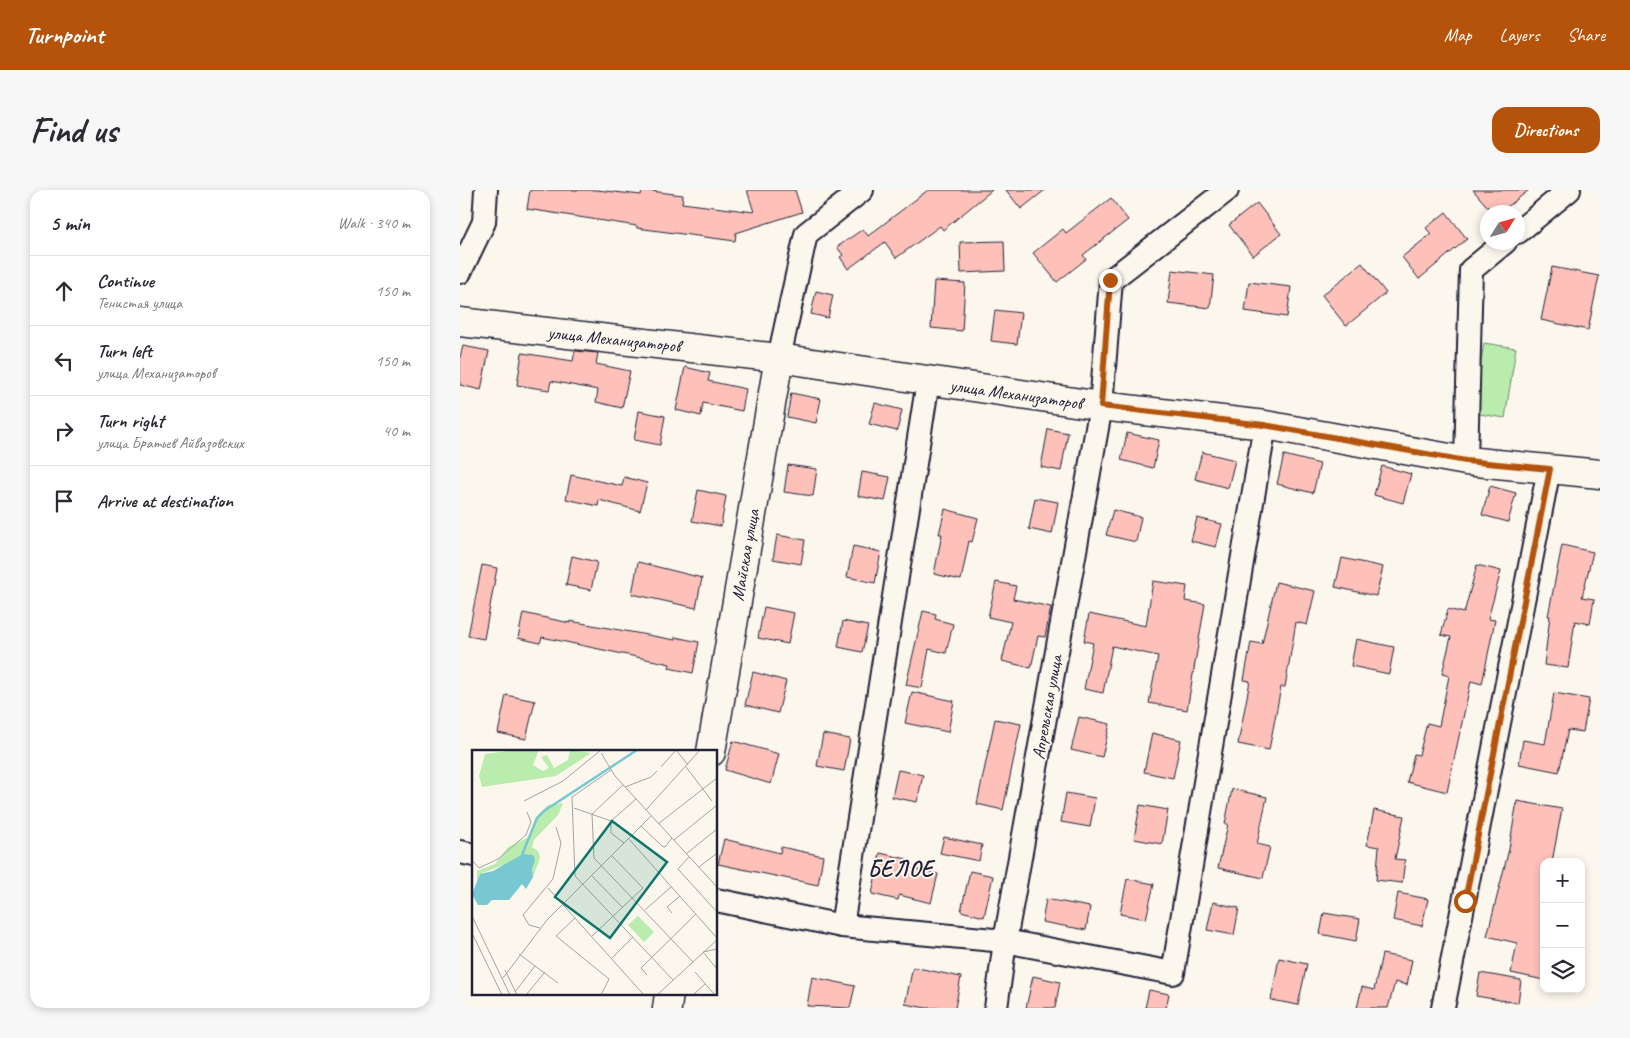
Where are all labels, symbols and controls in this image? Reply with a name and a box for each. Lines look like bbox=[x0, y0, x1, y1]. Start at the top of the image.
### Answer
text: Turnpoint bbox=[25, 20, 104, 50]
text: Map bbox=[1444, 24, 1472, 46]
text: Layers bbox=[1500, 24, 1539, 46]
text: Share bbox=[1567, 24, 1605, 46]
button: Directions bbox=[1492, 107, 1600, 153]
text: Find us bbox=[30, 108, 117, 153]
north arrow bbox=[1480, 205, 1525, 250]
text: 5 min bbox=[50, 210, 90, 236]
text: Walk · 340 m bbox=[338, 213, 410, 233]
text: Continue bbox=[97, 269, 154, 293]
route end bbox=[1099, 269, 1122, 292]
icon: ahead bbox=[50, 277, 78, 305]
text: 150 m bbox=[376, 281, 410, 301]
text: Тенистая улица bbox=[97, 293, 182, 313]
street label: улица Механизаторов bbox=[546, 321, 684, 358]
text: Turn left bbox=[97, 339, 152, 363]
icon: left bbox=[50, 347, 78, 375]
text: 150 m bbox=[376, 351, 410, 371]
text: улица Механизаторов bbox=[97, 363, 215, 383]
street label: улица Механизаторов bbox=[947, 374, 1086, 416]
text: Turn right bbox=[97, 409, 164, 433]
icon: right bbox=[50, 417, 78, 445]
text: 40 m bbox=[383, 421, 410, 441]
text: улица Братьев Айвазовских bbox=[97, 433, 244, 453]
icon: arrive bbox=[50, 487, 78, 515]
text: Arrive at destination bbox=[97, 489, 233, 513]
street label: Майская улица bbox=[726, 506, 764, 602]
street label: Апрельская улица bbox=[1027, 652, 1067, 761]
inset map bbox=[472, 750, 718, 996]
district label: БЕЛОЕ bbox=[868, 855, 936, 883]
map controls bbox=[1540, 858, 1585, 993]
button: + bbox=[1540, 858, 1585, 903]
route start bbox=[1454, 890, 1477, 913]
button: − bbox=[1540, 903, 1585, 948]
button: layers bbox=[1540, 948, 1585, 993]

